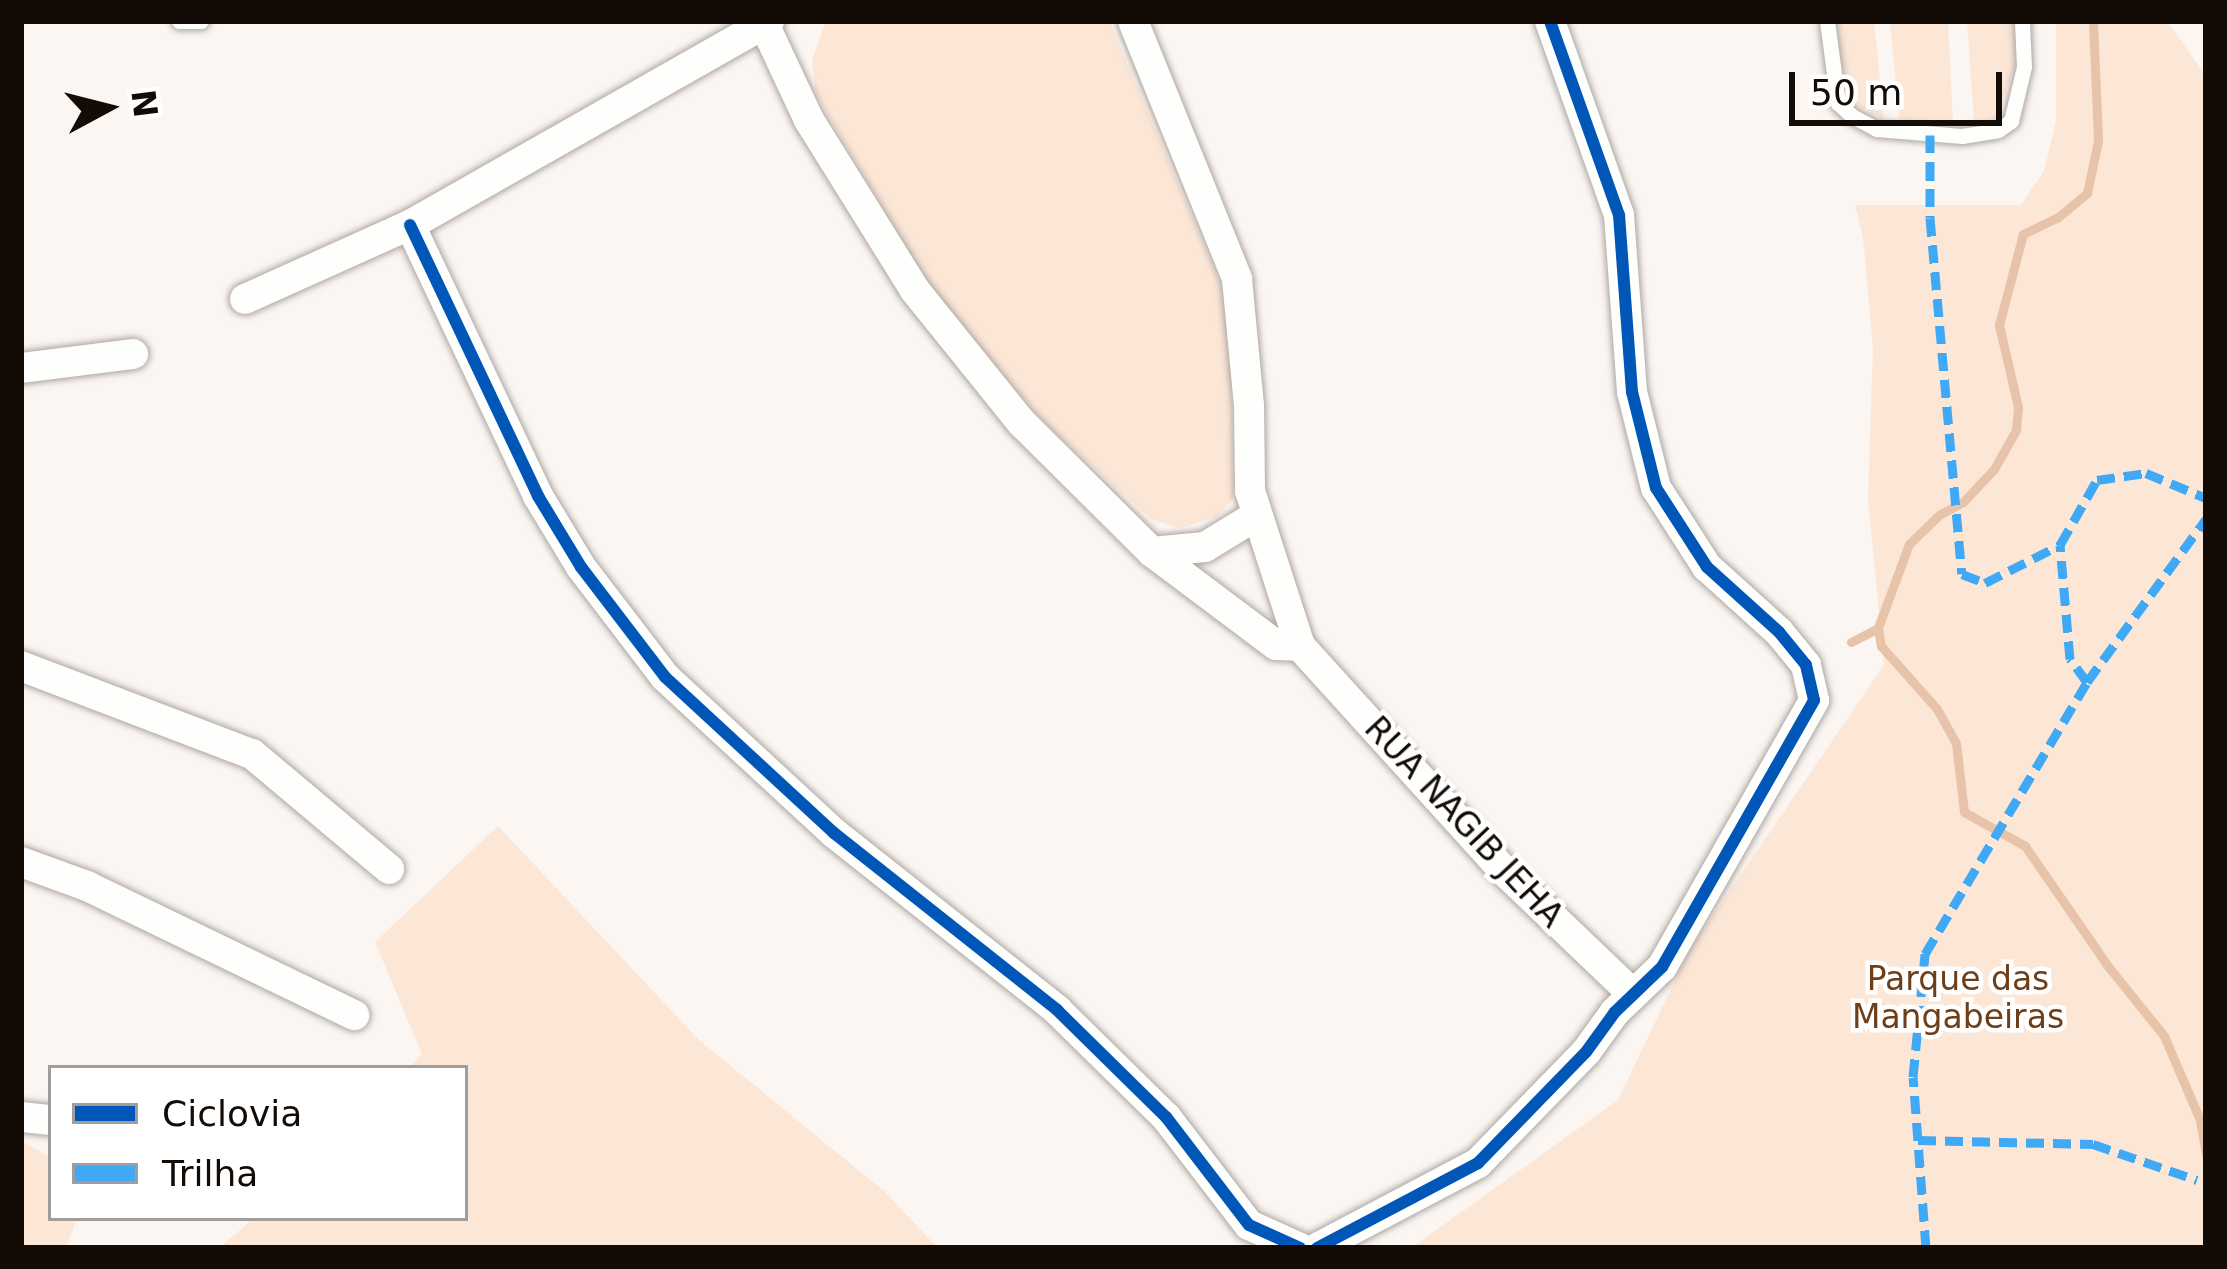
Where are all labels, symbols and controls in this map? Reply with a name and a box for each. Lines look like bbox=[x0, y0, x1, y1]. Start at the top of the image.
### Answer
north arrow bbox=[48, 48, 168, 168]
scale bar bbox=[1795, 48, 2008, 122]
text: 50 m bbox=[1810, 72, 1902, 113]
text: N bbox=[123, 87, 165, 120]
street label: RUA NAGIB JEHA bbox=[1356, 709, 1572, 935]
park label: Parque das Mangabeiras bbox=[1852, 959, 2064, 1037]
legend bbox=[48, 1065, 468, 1221]
text: Ciclovia bbox=[162, 1093, 302, 1134]
text: Trilha bbox=[162, 1153, 258, 1194]

